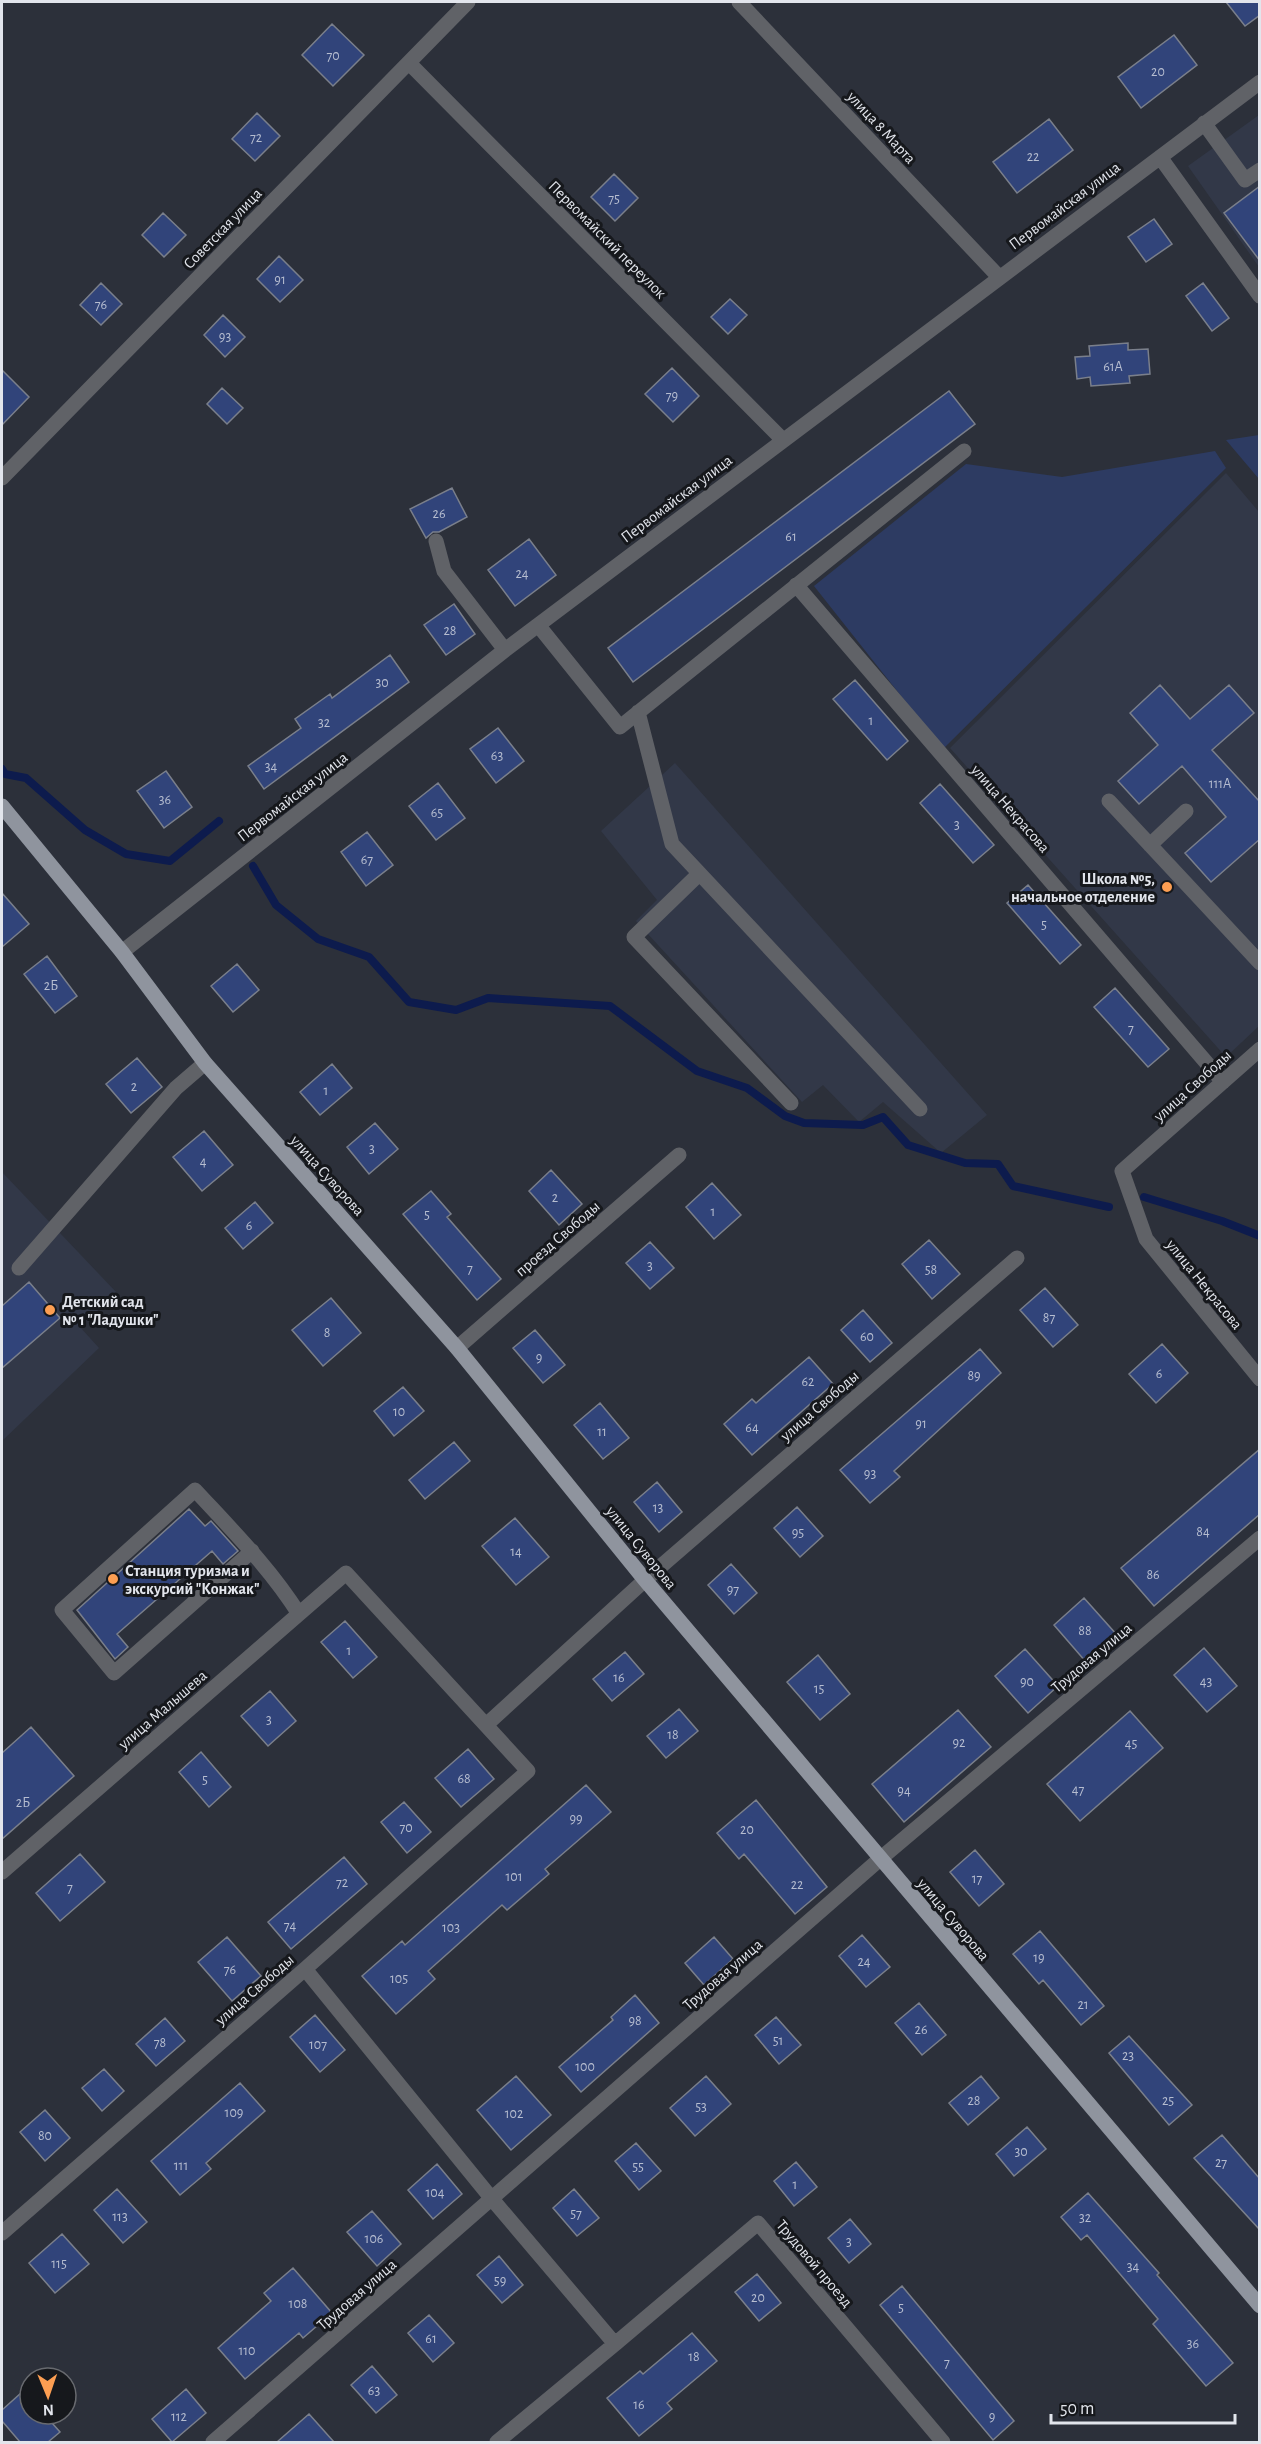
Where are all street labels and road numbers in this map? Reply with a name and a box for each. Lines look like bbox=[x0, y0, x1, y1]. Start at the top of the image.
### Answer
street label: улица 8 Марта bbox=[843, 88, 919, 168]
street label: Первомайская улица bbox=[1006, 159, 1124, 254]
street label: Первомайский переулок bbox=[545, 178, 670, 303]
street label: Советская улица bbox=[180, 185, 266, 273]
street label: Первомайская улица bbox=[618, 452, 736, 547]
street label: Первомайская улица bbox=[235, 749, 351, 845]
street label: улица Некрасова bbox=[966, 761, 1053, 856]
street label: улица Свободы bbox=[1150, 1047, 1235, 1126]
street label: улица Суворова bbox=[286, 1132, 367, 1220]
street label: проезд Свободы bbox=[512, 1198, 603, 1280]
street label: улица Некрасова bbox=[1162, 1236, 1245, 1333]
street label: улица Свободы bbox=[777, 1368, 863, 1445]
street label: улица Суворова bbox=[601, 1502, 680, 1593]
street label: Трудовая улица bbox=[1048, 1620, 1135, 1697]
street label: улица Малышева bbox=[115, 1667, 211, 1754]
street label: улица Суворова bbox=[913, 1875, 992, 1965]
street label: Трудовая улица bbox=[680, 1936, 766, 2014]
street label: улица Свободы bbox=[212, 1952, 298, 2029]
street label: Трудовой проезд bbox=[772, 2217, 855, 2311]
street label: Трудовая улица bbox=[314, 2256, 400, 2334]

